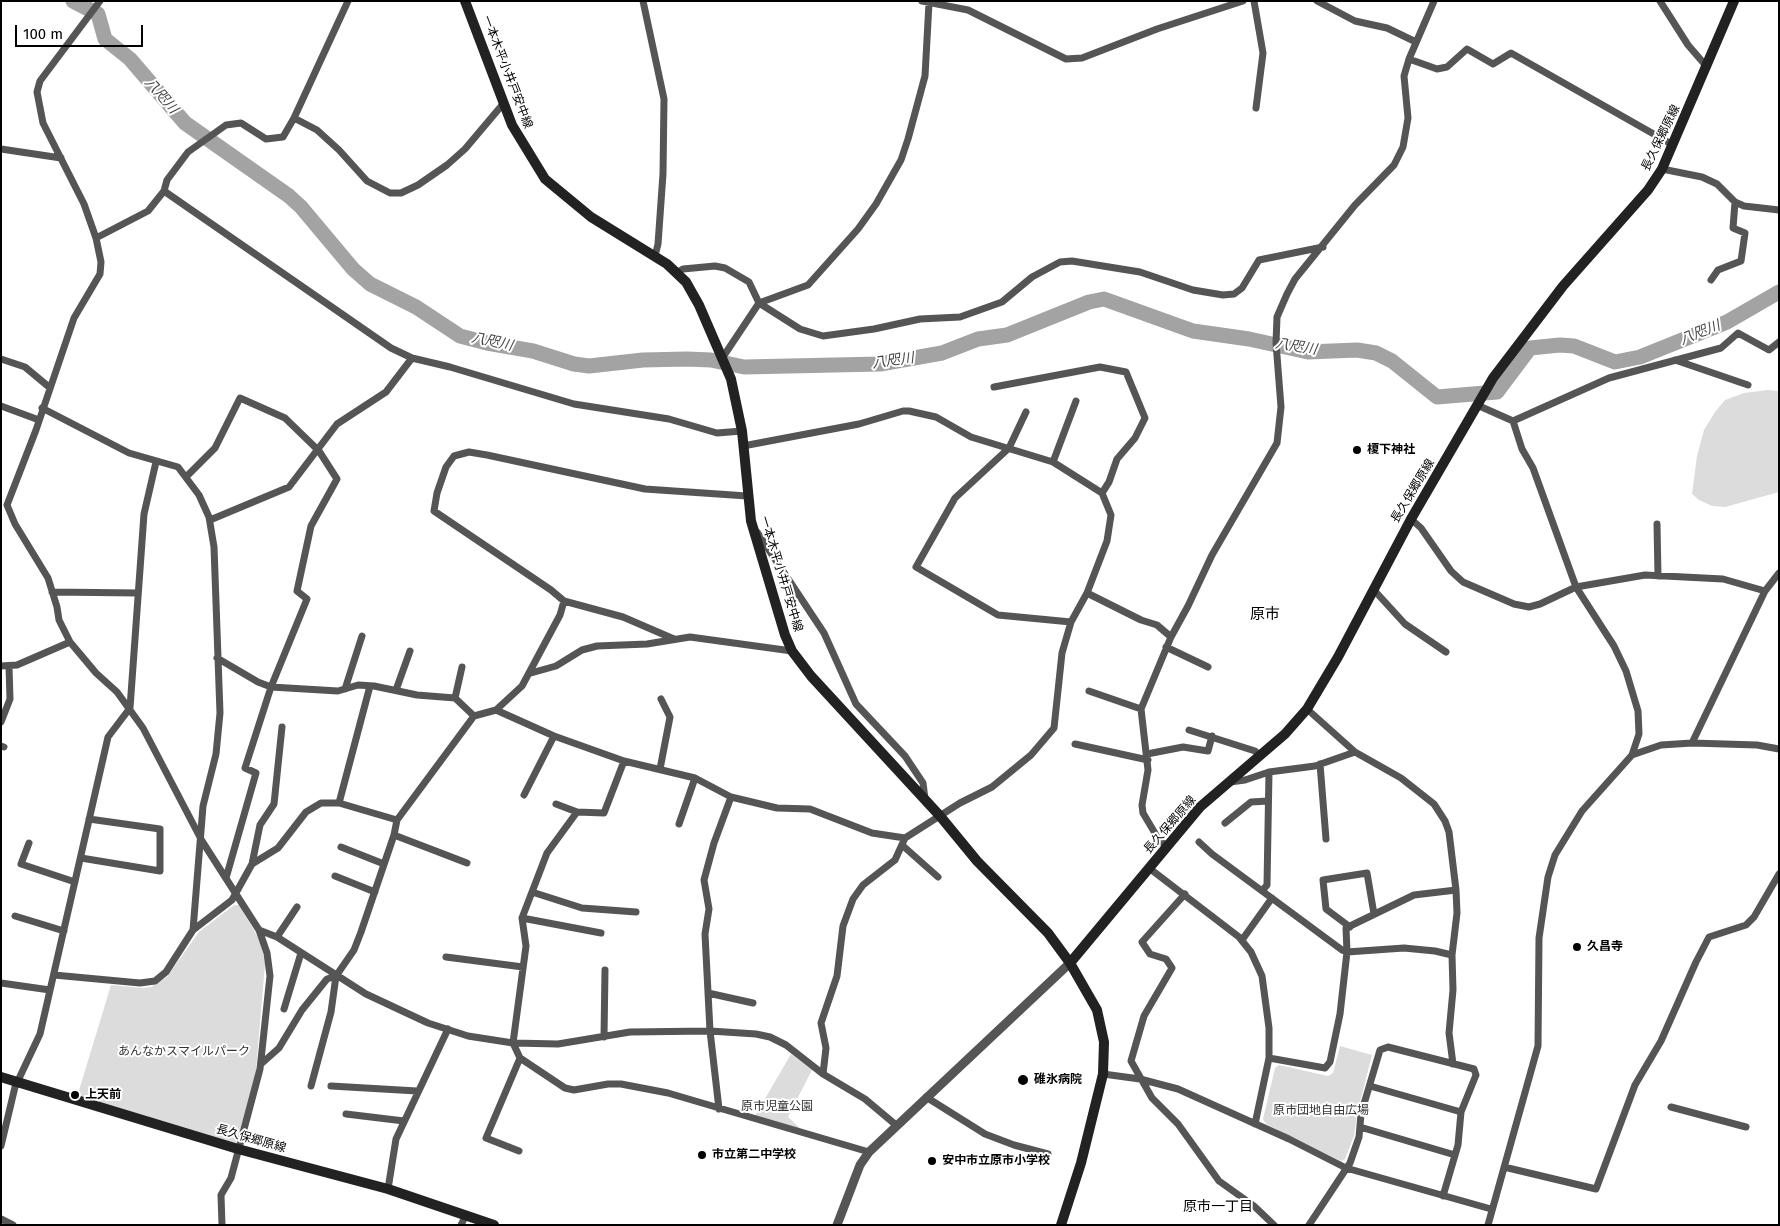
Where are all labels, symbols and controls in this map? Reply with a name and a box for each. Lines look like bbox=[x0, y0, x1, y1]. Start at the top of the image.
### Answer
street label: 一本木平小井戸安中線 bbox=[479, 13, 535, 131]
scale bar bbox=[18, 15, 145, 47]
text: 100 m bbox=[23, 25, 63, 43]
water label: 八咫川 bbox=[141, 75, 181, 117]
street label: 長久保郷原線 bbox=[1639, 102, 1683, 174]
water label: 八咫川 bbox=[1677, 317, 1723, 349]
water label: 八咫川 bbox=[470, 329, 514, 355]
water label: 八咫川 bbox=[1274, 335, 1318, 359]
water label: 八咫川 bbox=[871, 350, 915, 372]
place label: 榎下神社 bbox=[1367, 443, 1415, 457]
marker: 榎下神社 bbox=[1351, 444, 1363, 456]
street label: 長久保郷原線 bbox=[1388, 456, 1438, 526]
street label: 一本木平小井戸安中線 bbox=[757, 515, 805, 633]
district label: 原市 bbox=[1250, 606, 1280, 624]
street label: 長久保郷原線 bbox=[1141, 793, 1199, 857]
place label: 久昌寺 bbox=[1587, 940, 1623, 954]
marker: 久昌寺 bbox=[1571, 941, 1583, 953]
park label: あんなかスマイルパーク bbox=[118, 1045, 250, 1059]
marker: 碓氷病院 bbox=[1016, 1073, 1030, 1087]
place label: 碓氷病院 bbox=[1034, 1073, 1082, 1087]
place label: 上天前 bbox=[85, 1088, 121, 1102]
marker: 上天前 bbox=[69, 1089, 81, 1101]
park label: 原市児童公園 bbox=[741, 1100, 813, 1114]
park label: 原市団地自由広場 bbox=[1273, 1104, 1369, 1118]
street label: 長久保郷原線 bbox=[214, 1122, 288, 1156]
place label: 市立第二中学校 bbox=[712, 1148, 796, 1162]
marker: 市立第二中学校 bbox=[696, 1149, 708, 1161]
place label: 安中市立原市小学校 bbox=[942, 1154, 1050, 1168]
marker: 安中市立原市小学校 bbox=[926, 1155, 938, 1167]
district label: 原市一丁目 bbox=[1183, 1199, 1253, 1215]

